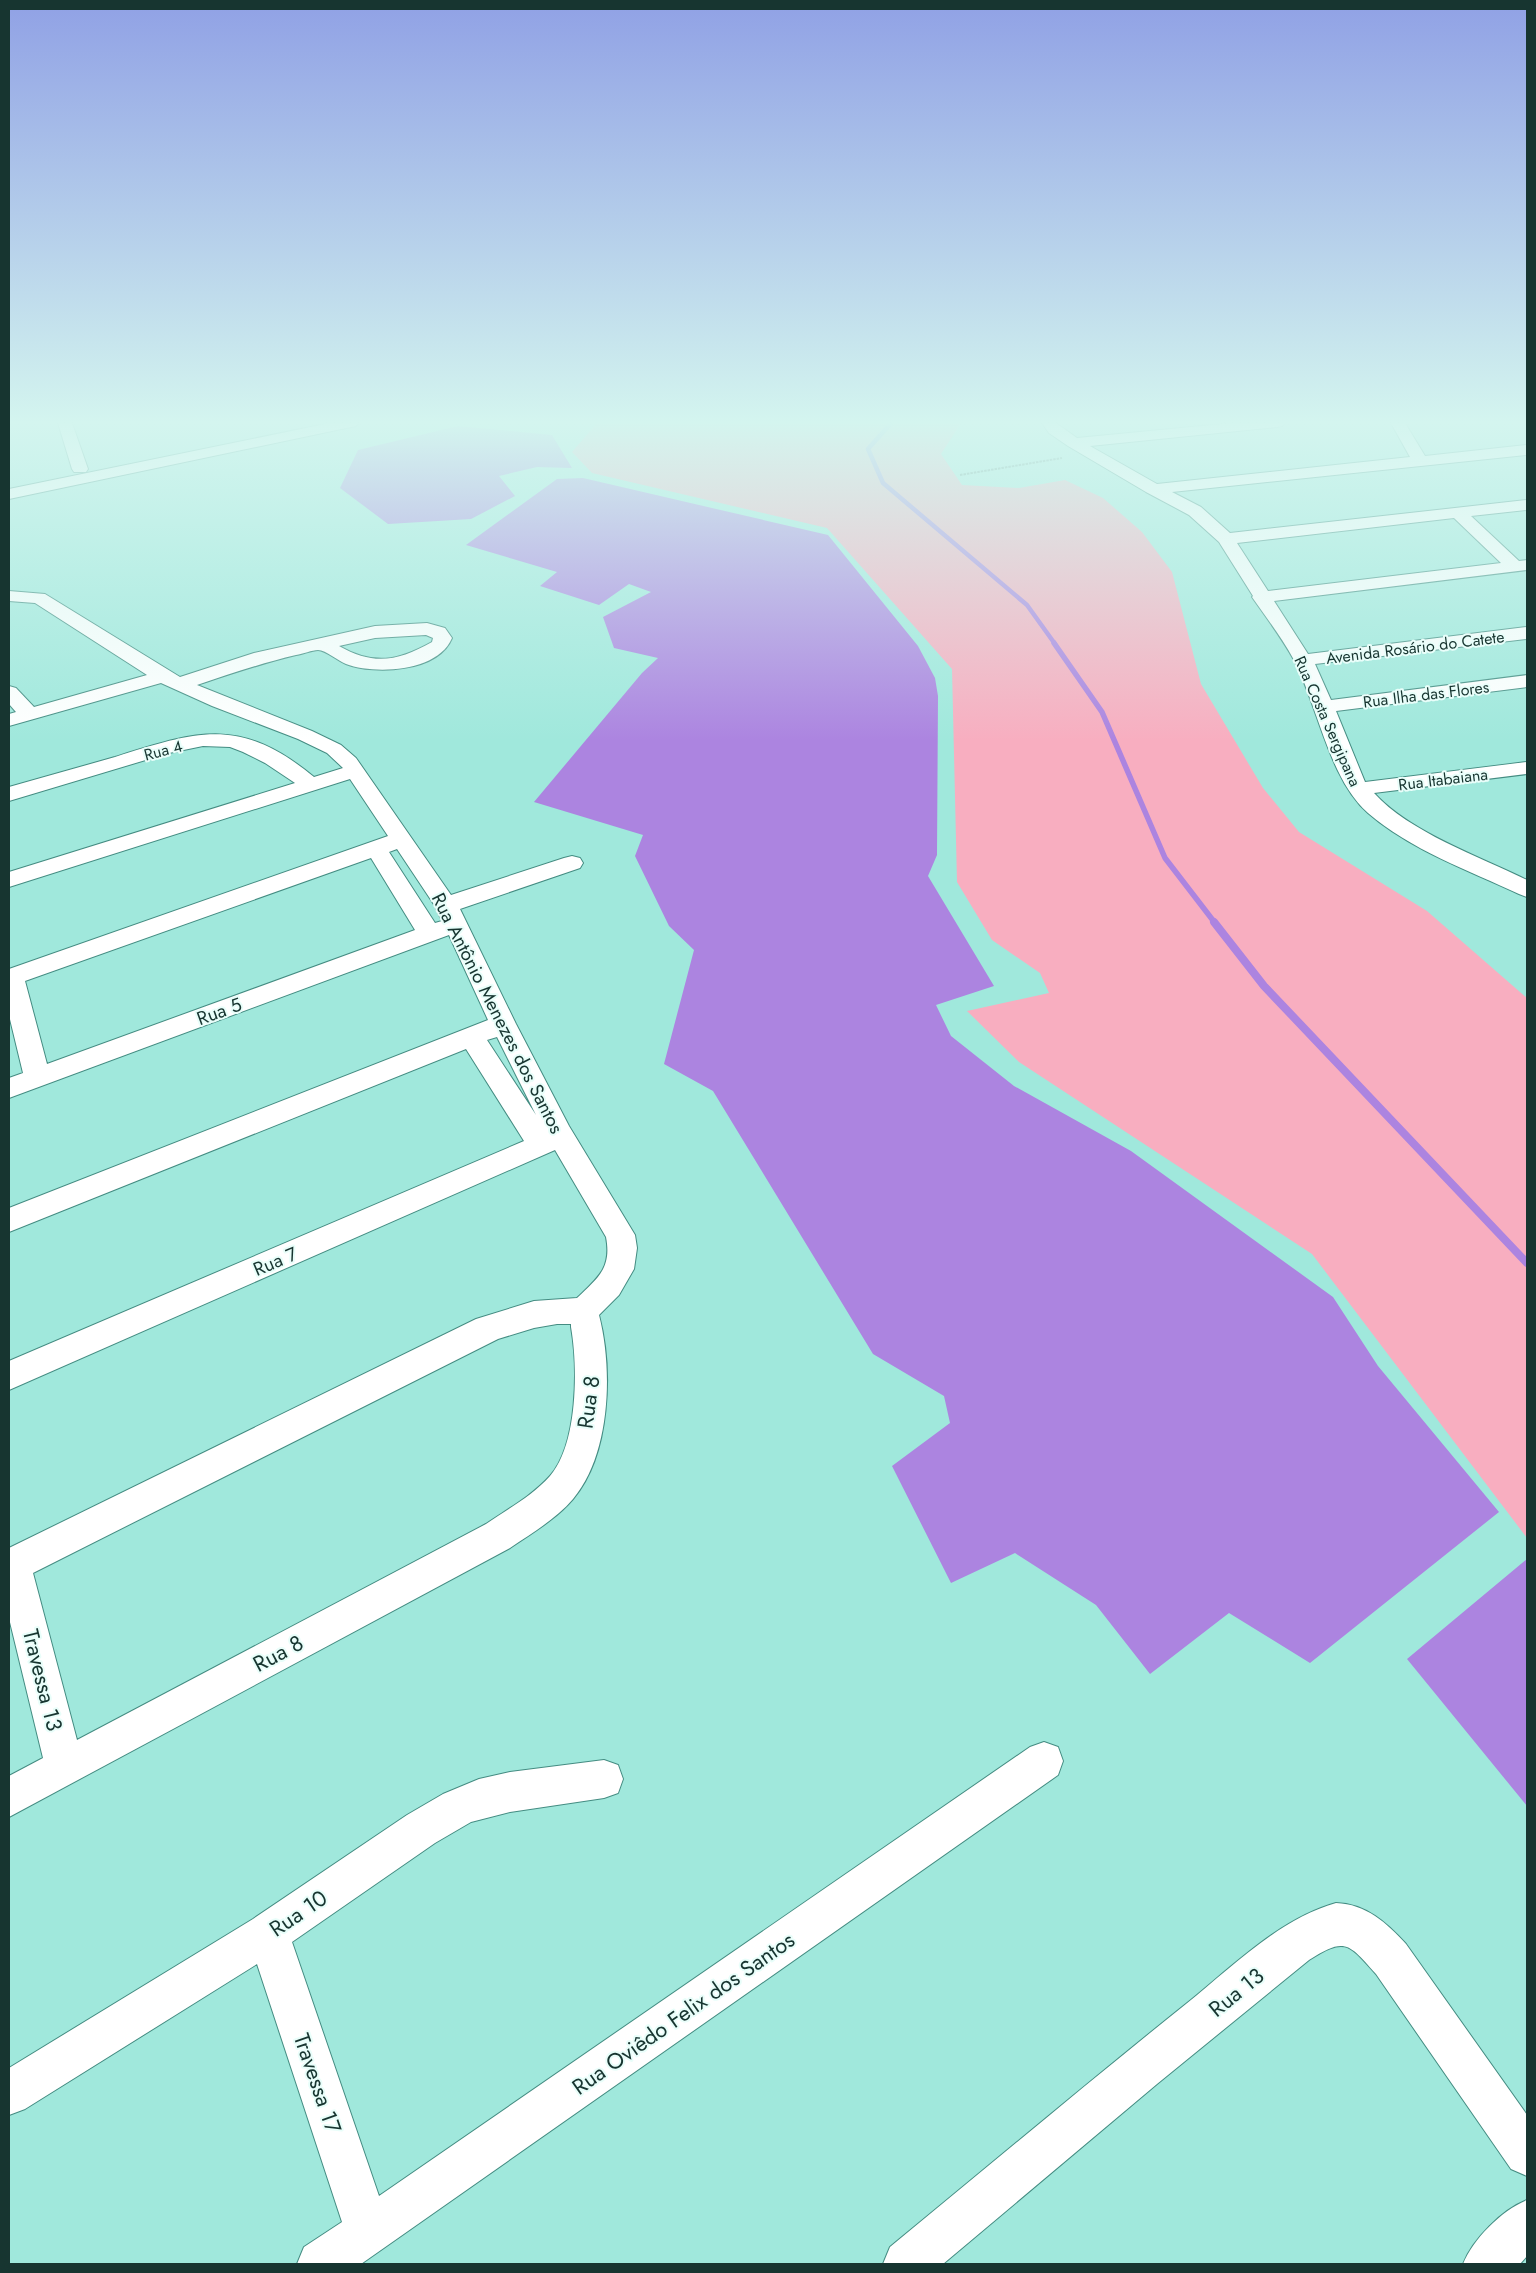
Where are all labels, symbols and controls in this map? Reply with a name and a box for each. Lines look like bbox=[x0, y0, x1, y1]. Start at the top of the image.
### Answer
street label: Avenida Rosário do Catete bbox=[1325, 625, 1506, 670]
street label: Rua Costa Sergipana bbox=[1288, 652, 1367, 790]
street label: Rua Ilha das Flores bbox=[1362, 675, 1490, 714]
street label: Rua 4 bbox=[141, 734, 185, 767]
street label: Rua Itabaiana bbox=[1397, 763, 1489, 796]
street label: Rua Antônio Menezes dos Santos bbox=[425, 888, 570, 1139]
street label: Rua 5 bbox=[193, 991, 245, 1032]
street label: Rua 7 bbox=[249, 1240, 301, 1283]
street label: Rua 8 bbox=[568, 1373, 608, 1431]
street label: Travessa 13 bbox=[15, 1626, 71, 1734]
street label: Rua 8 bbox=[247, 1626, 309, 1680]
street label: Rua 10 bbox=[262, 1882, 334, 1944]
street label: Rua Oviêdo Felix dos Santos bbox=[565, 1924, 801, 2102]
street label: Rua 13 bbox=[1201, 1960, 1271, 2024]
street label: Travessa 17 bbox=[286, 2029, 350, 2138]

